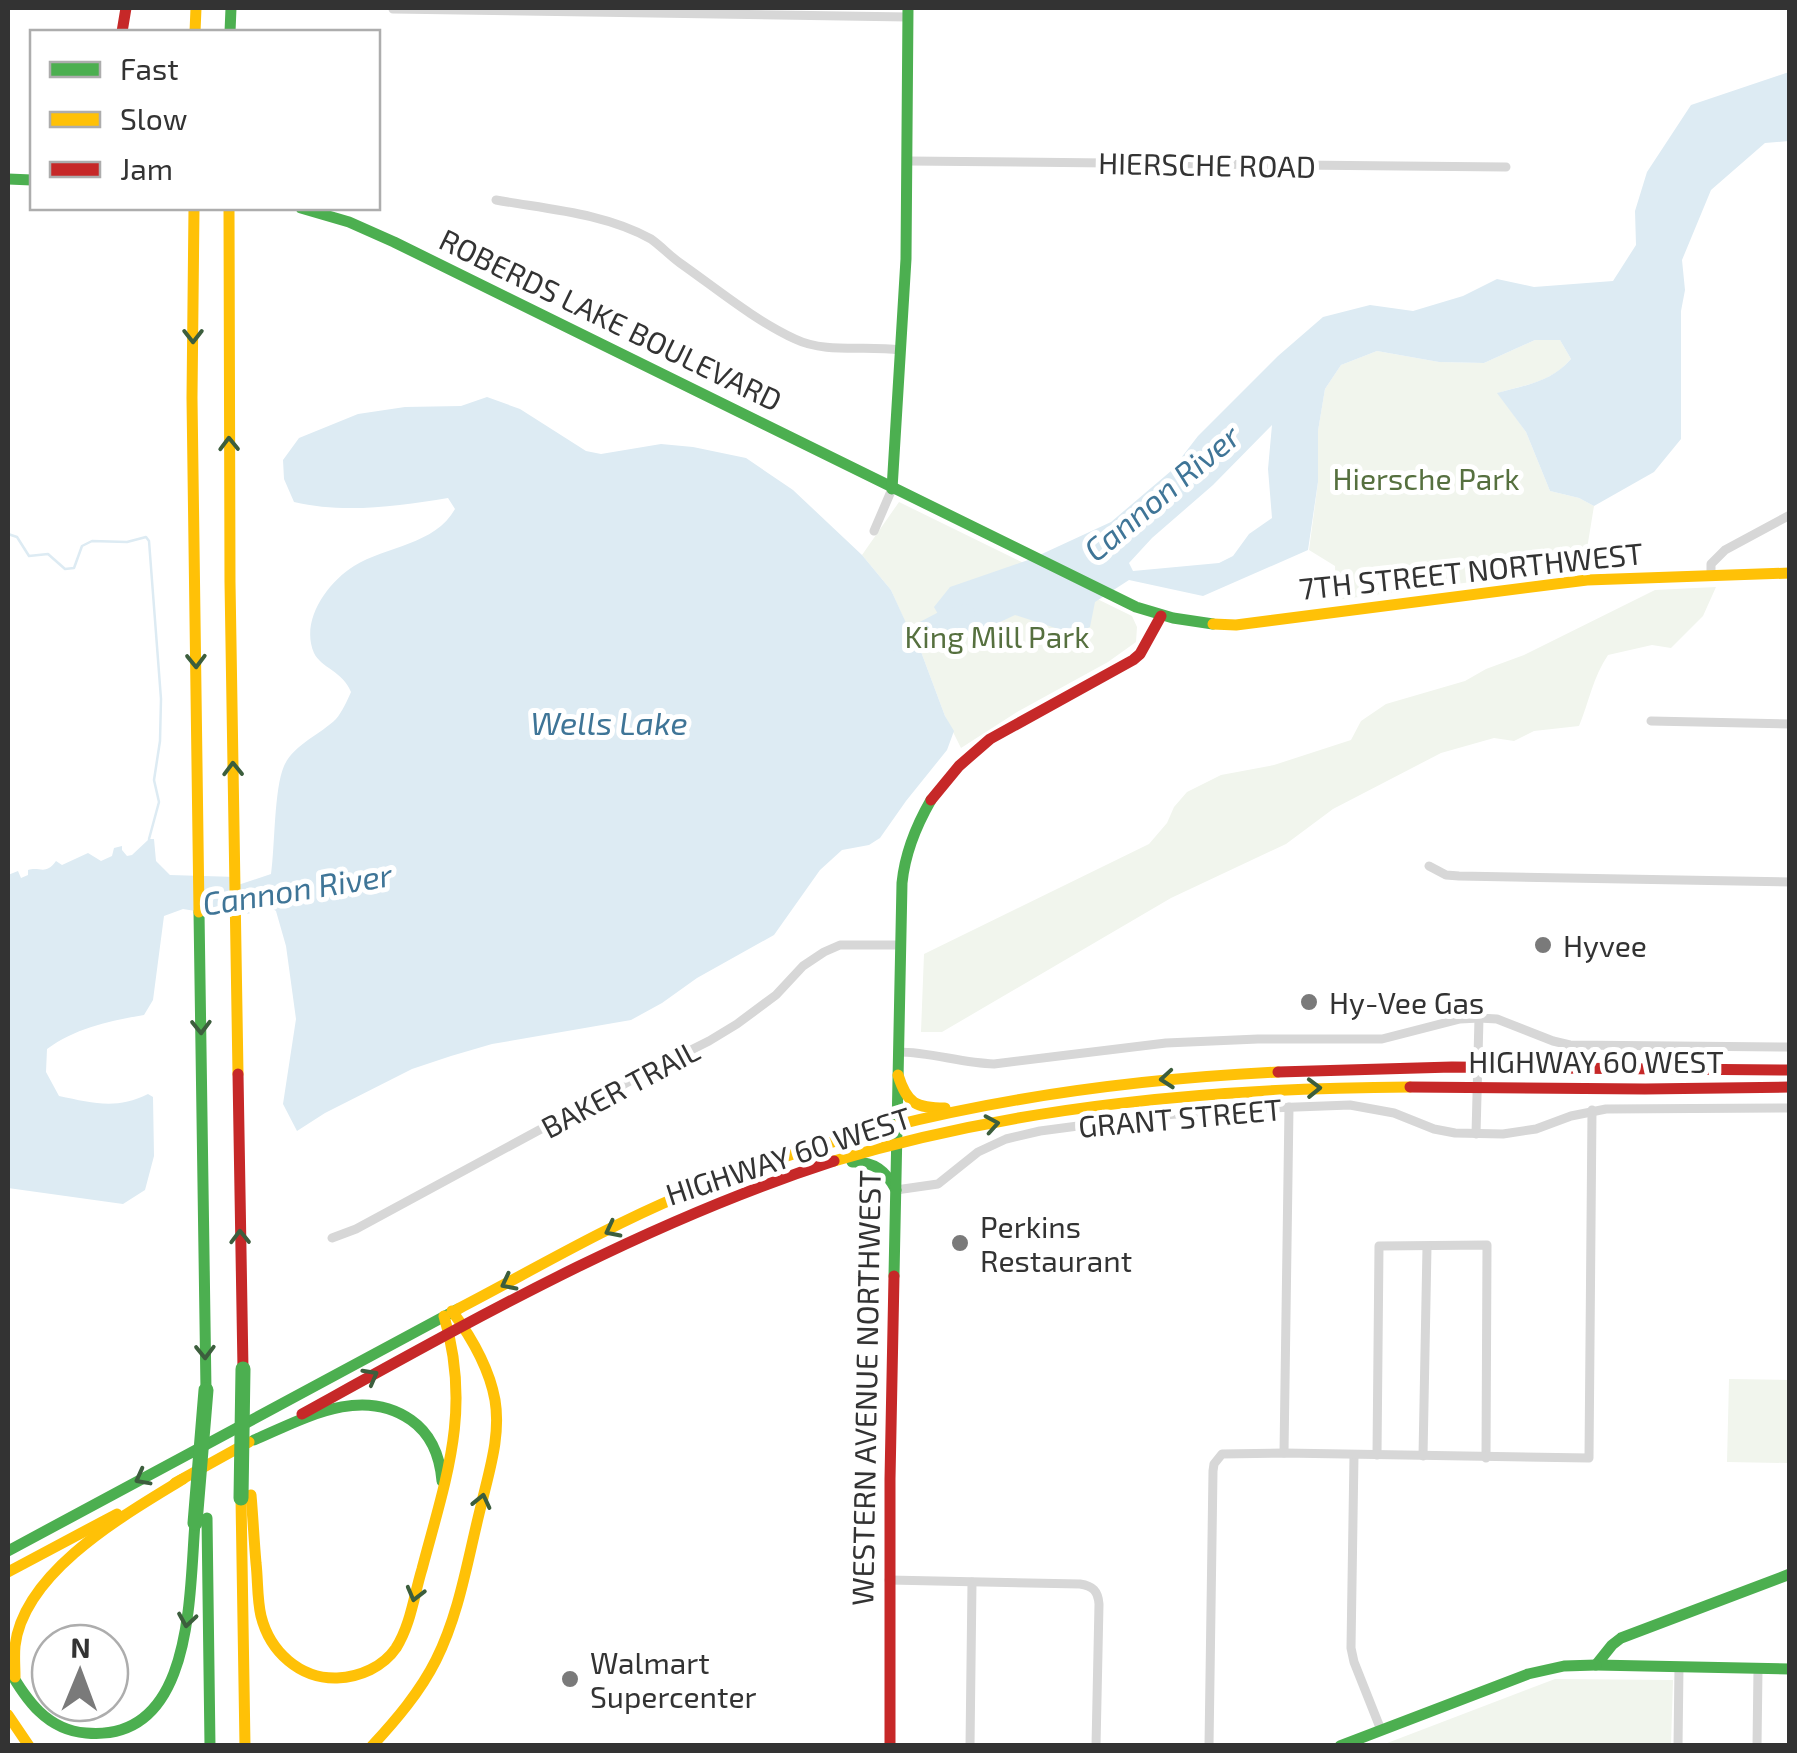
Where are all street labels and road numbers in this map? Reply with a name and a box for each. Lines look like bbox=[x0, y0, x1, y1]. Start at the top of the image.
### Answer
street label: HIERSCHE ROAD bbox=[1098, 144, 1316, 184]
street label: ROBERDS LAKE BOULEVARD bbox=[434, 220, 788, 418]
street label: 7TH STREET NORTHWEST bbox=[1297, 534, 1645, 606]
street label: BAKER TRAIL bbox=[535, 1031, 705, 1145]
street label: HIGHWAY 60 WEST bbox=[1468, 1043, 1724, 1079]
street label: GRANT STREET bbox=[1077, 1090, 1283, 1144]
street label: HIGHWAY 60 WEST bbox=[661, 1098, 915, 1212]
street label: WESTERN AVENUE NORTHWEST bbox=[843, 1170, 887, 1606]

